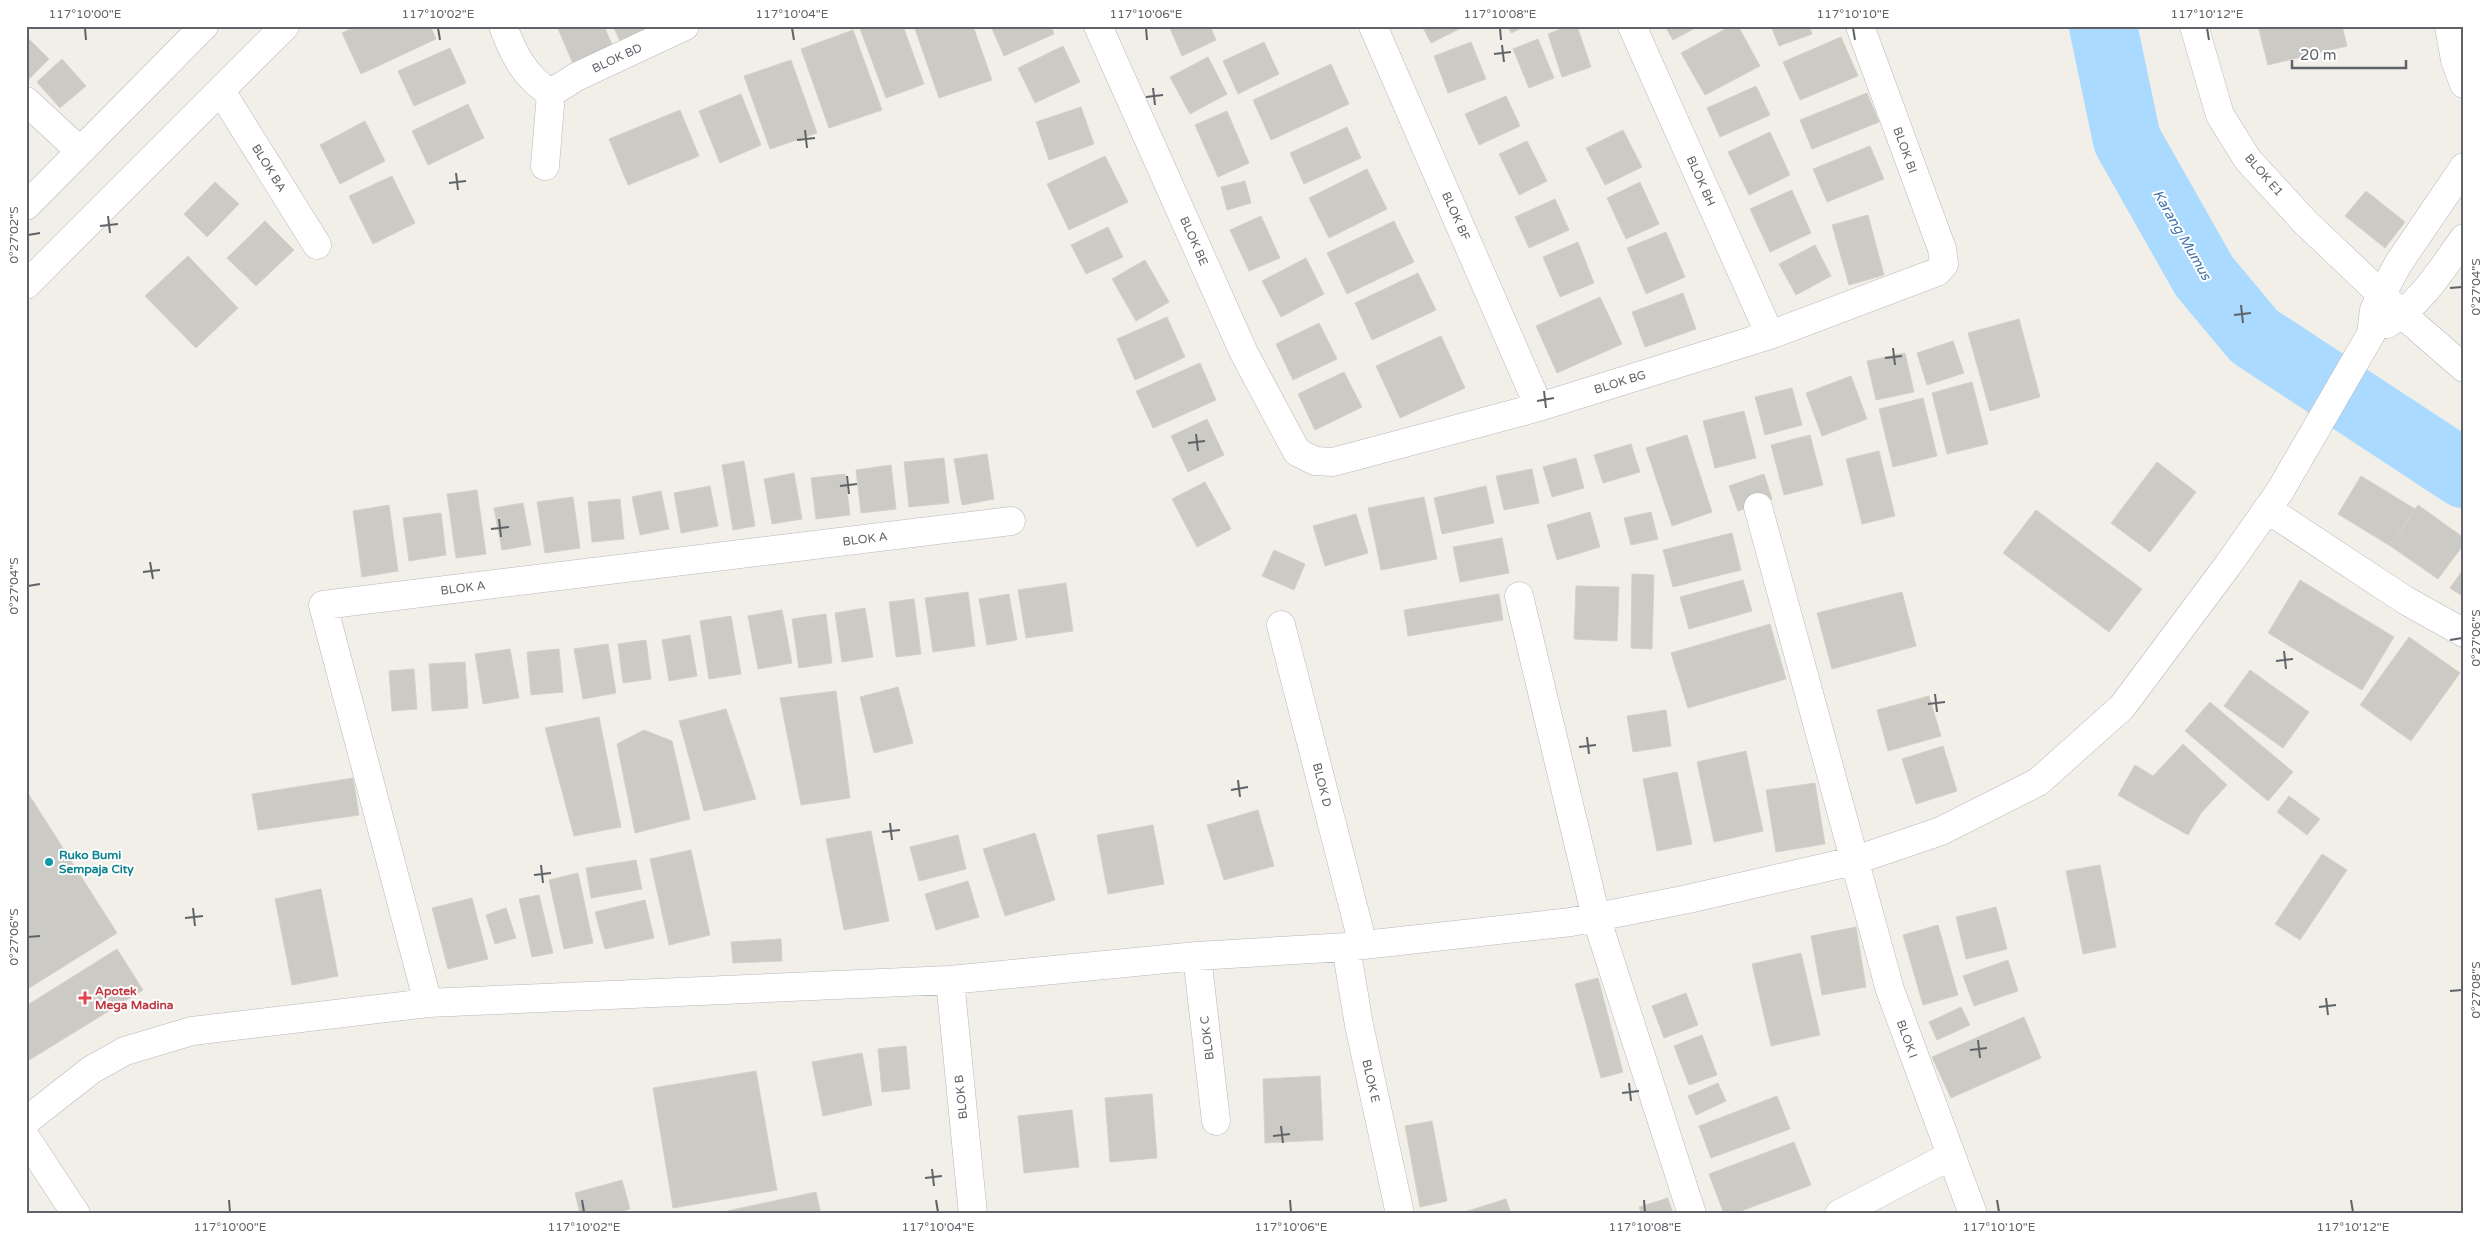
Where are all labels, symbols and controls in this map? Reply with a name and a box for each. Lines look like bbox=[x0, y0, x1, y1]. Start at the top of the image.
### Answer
text: 117°10'00"E bbox=[49, 7, 122, 21]
text: 117°10'02"E bbox=[402, 7, 475, 21]
text: 117°10'04"E bbox=[756, 7, 829, 21]
text: 117°10'06"E bbox=[1110, 7, 1183, 21]
text: 117°10'08"E bbox=[1464, 7, 1537, 21]
text: 117°10'10"E bbox=[1817, 7, 1890, 21]
text: 117°10'12"E bbox=[2171, 7, 2244, 21]
scale bar bbox=[2292, 38, 2406, 70]
street label: BLOK BD bbox=[590, 40, 644, 76]
text: 20 m bbox=[2300, 46, 2337, 64]
street label: BLOK BI bbox=[1890, 125, 1920, 175]
street label: BLOK BA bbox=[249, 142, 289, 194]
street label: BLOK E1 bbox=[2242, 151, 2286, 199]
street label: BLOK BH bbox=[1684, 154, 1718, 208]
water label: Karang Mumus bbox=[2149, 187, 2215, 284]
street label: BLOK BF bbox=[1439, 190, 1473, 242]
text: 0°27'02"S bbox=[7, 206, 21, 264]
street label: BLOK BE bbox=[1177, 214, 1211, 268]
text: 0°27'04"S bbox=[2469, 258, 2483, 316]
street label: BLOK BG bbox=[1592, 367, 1648, 397]
street label: BLOK A bbox=[842, 529, 888, 549]
text: 0°27'04"S bbox=[7, 557, 21, 615]
street label: BLOK A bbox=[440, 578, 486, 598]
text: 0°27'06"S bbox=[2469, 609, 2483, 667]
street label: BLOK D bbox=[1310, 761, 1334, 809]
place label: Ruko Bumi Sempaja City bbox=[59, 848, 134, 877]
marker: Ruko Bumi Sempaja City bbox=[43, 856, 55, 868]
text: 0°27'06"S bbox=[7, 908, 21, 966]
text: 0°27'08"S bbox=[2469, 961, 2483, 1019]
place label: Apotek Mega Madina bbox=[95, 984, 174, 1013]
marker: Apotek Mega Madina bbox=[79, 992, 91, 1004]
street label: BLOK C bbox=[1197, 1015, 1217, 1061]
street label: BLOK I bbox=[1894, 1018, 1920, 1060]
street label: BLOK E bbox=[1359, 1058, 1383, 1104]
street label: BLOK B bbox=[952, 1074, 970, 1120]
text: 117°10'00"E bbox=[194, 1220, 267, 1234]
text: 117°10'02"E bbox=[548, 1220, 621, 1234]
text: 117°10'04"E bbox=[902, 1220, 975, 1234]
text: 117°10'06"E bbox=[1255, 1220, 1328, 1234]
text: 117°10'08"E bbox=[1609, 1220, 1682, 1234]
text: 117°10'10"E bbox=[1963, 1220, 2036, 1234]
text: 117°10'12"E bbox=[2317, 1220, 2390, 1234]

